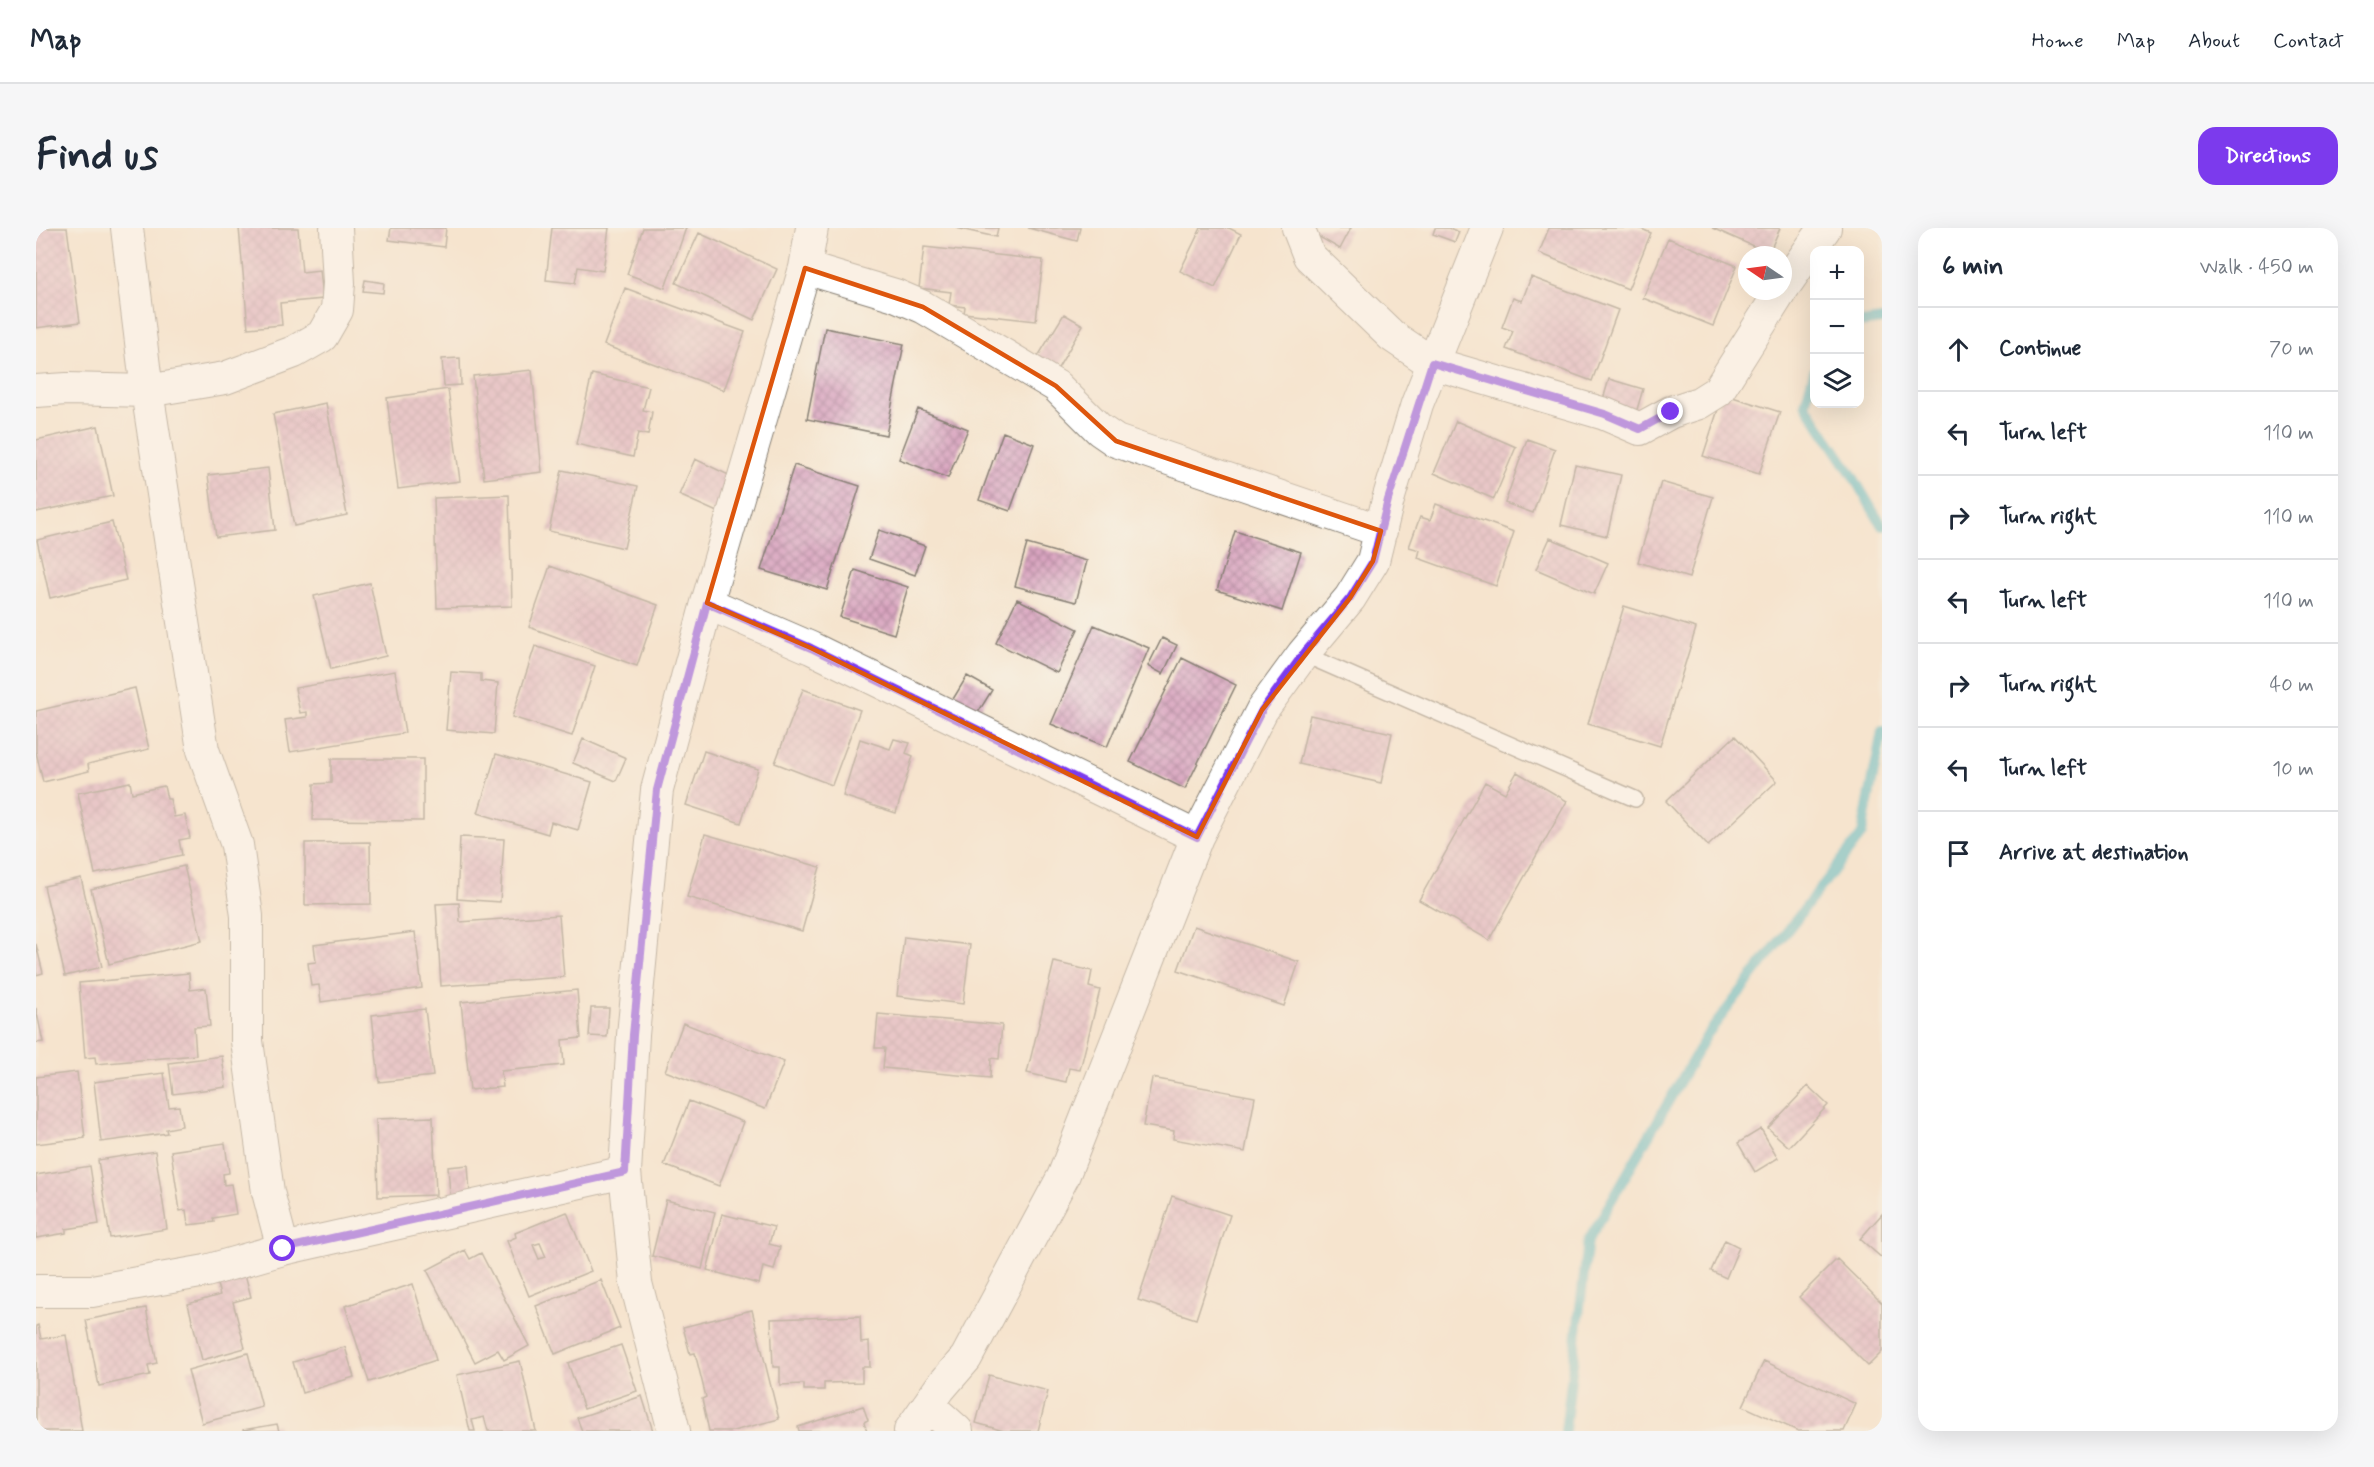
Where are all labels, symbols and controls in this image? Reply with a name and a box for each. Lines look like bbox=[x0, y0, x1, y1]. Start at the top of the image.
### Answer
text: Map bbox=[30, 23, 81, 60]
text: Home bbox=[2032, 27, 2084, 55]
text: Map bbox=[2117, 27, 2155, 55]
text: About bbox=[2188, 27, 2240, 55]
text: Contact bbox=[2273, 27, 2344, 55]
button: Directions bbox=[2198, 127, 2338, 185]
text: Find us bbox=[36, 129, 158, 184]
north arrow bbox=[1738, 246, 1792, 300]
map controls bbox=[1810, 246, 1864, 408]
button: + bbox=[1810, 246, 1864, 300]
text: 6 min bbox=[1942, 250, 2004, 284]
text: Walk · 450 m bbox=[2200, 254, 2314, 281]
button: − bbox=[1810, 300, 1864, 354]
icon: ahead bbox=[1942, 333, 1975, 366]
text: Continue bbox=[1999, 335, 2081, 363]
text: 70 m bbox=[2269, 336, 2314, 363]
button: layers bbox=[1810, 354, 1864, 408]
route end bbox=[1657, 398, 1683, 424]
icon: left bbox=[1942, 417, 1975, 450]
text: Turn left bbox=[1999, 419, 2087, 447]
text: 110 m bbox=[2263, 420, 2314, 447]
icon: right bbox=[1942, 501, 1975, 534]
text: Turn right bbox=[1999, 503, 2097, 531]
text: 110 m bbox=[2263, 504, 2314, 531]
icon: left bbox=[1942, 585, 1975, 618]
text: Turn left bbox=[1999, 587, 2087, 615]
text: 110 m bbox=[2263, 588, 2314, 615]
icon: right bbox=[1942, 669, 1975, 702]
text: Turn right bbox=[1999, 671, 2097, 699]
text: 40 m bbox=[2270, 672, 2314, 699]
icon: left bbox=[1942, 753, 1975, 786]
text: Turn left bbox=[1999, 755, 2087, 783]
text: 10 m bbox=[2272, 756, 2314, 783]
icon: arrive bbox=[1942, 837, 1975, 870]
text: Arrive at destination bbox=[1999, 839, 2189, 867]
route start bbox=[269, 1235, 295, 1261]

